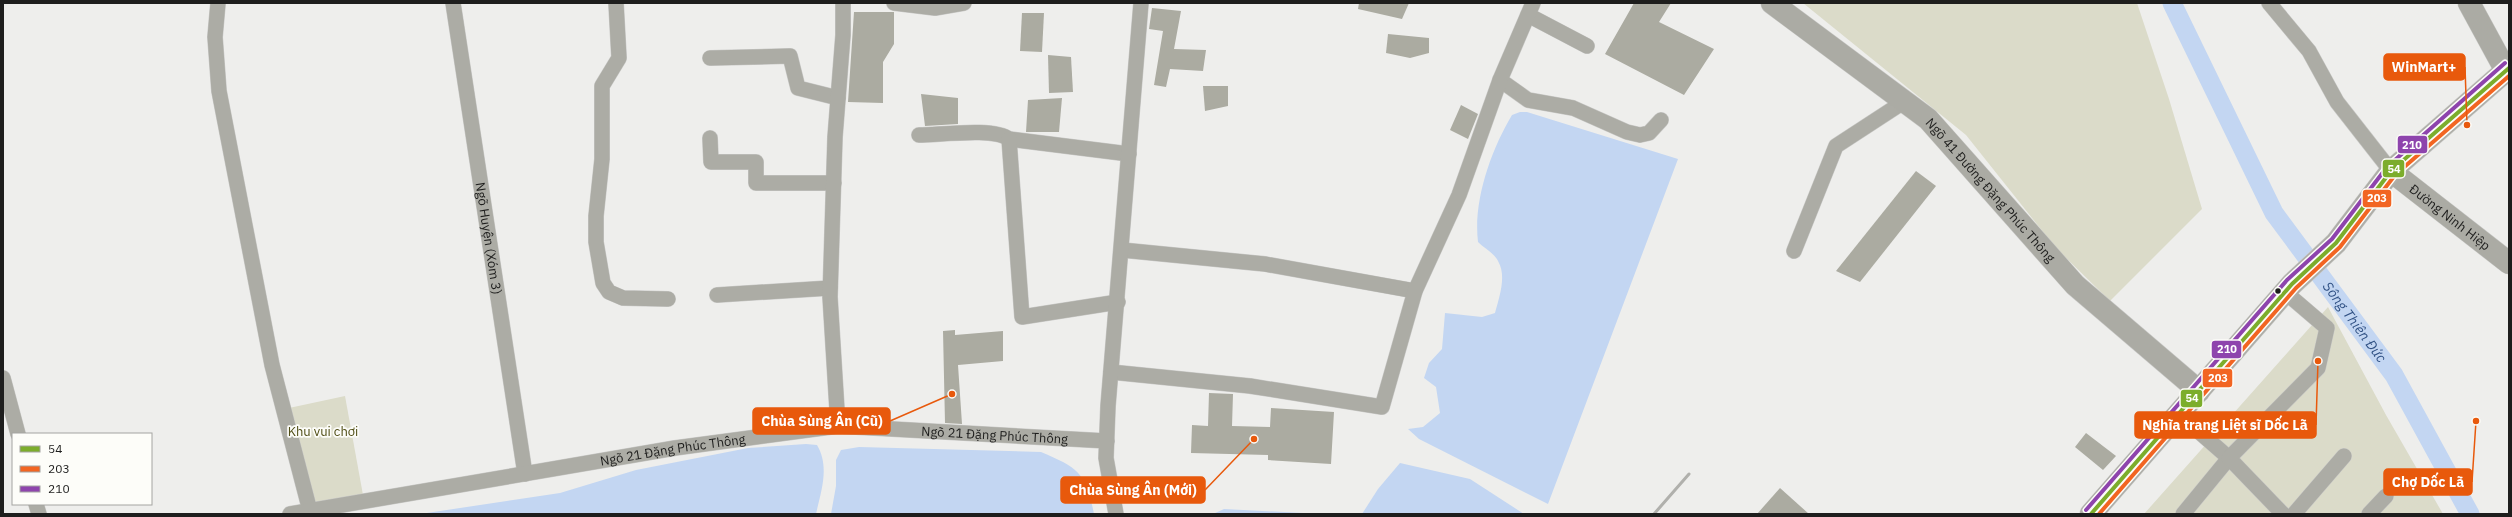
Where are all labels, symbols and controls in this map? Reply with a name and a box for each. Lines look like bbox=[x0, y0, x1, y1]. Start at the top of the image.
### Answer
callout: WinMart+ bbox=[2384, 54, 2465, 80]
text: WinMart+ bbox=[2392, 58, 2456, 76]
street label: Ngõ 41 Đường Đặng Phúc Thông bbox=[1922, 114, 2059, 266]
line badge: 210 bbox=[2397, 135, 2428, 154]
text: 210 bbox=[2402, 138, 2422, 152]
line badge: 54 bbox=[2382, 159, 2405, 178]
text: 54 bbox=[2387, 162, 2401, 176]
street label: Ngõ Huyện (Xóm 3) bbox=[472, 181, 505, 296]
street label: Đường Ninh Hiệp bbox=[2406, 181, 2494, 254]
line badge: 203 bbox=[2362, 189, 2392, 208]
text: 203 bbox=[2367, 191, 2387, 205]
water label: Sông Thiên Đức bbox=[2319, 278, 2391, 366]
unlabelled marker bbox=[2273, 286, 2283, 296]
line badge: 210 bbox=[2211, 340, 2242, 359]
text: 210 bbox=[2217, 342, 2237, 356]
line badge: 203 bbox=[2202, 368, 2233, 388]
text: 203 bbox=[2208, 371, 2228, 385]
line badge: 54 bbox=[2180, 389, 2203, 408]
text: 54 bbox=[2185, 391, 2199, 405]
callout: Chùa Sùng Ân (Cũ) bbox=[753, 408, 890, 434]
text: Chùa Sùng Ân (Cũ) bbox=[761, 411, 883, 430]
callout: Nghĩa trang Liệt sĩ Dốc Lã bbox=[2135, 412, 2316, 438]
text: Nghĩa trang Liệt sĩ Dốc Lã bbox=[2142, 415, 2308, 434]
park label: Khu vui chơi bbox=[288, 423, 358, 440]
street label: Ngõ 21 Đặng Phúc Thông bbox=[921, 423, 1069, 448]
street label: Ngõ 21 Đặng Phúc Thông bbox=[599, 431, 746, 470]
legend bbox=[12, 433, 152, 505]
text: 54 bbox=[48, 441, 62, 456]
text: 203 bbox=[48, 461, 70, 476]
callout: Chợ Dốc Lã bbox=[2384, 469, 2472, 495]
text: Chợ Dốc Lã bbox=[2392, 472, 2464, 491]
callout: Chùa Sùng Ân (Mới) bbox=[1061, 477, 1205, 503]
text: Chùa Sùng Ân (Mới) bbox=[1069, 480, 1197, 499]
text: 210 bbox=[48, 481, 70, 496]

